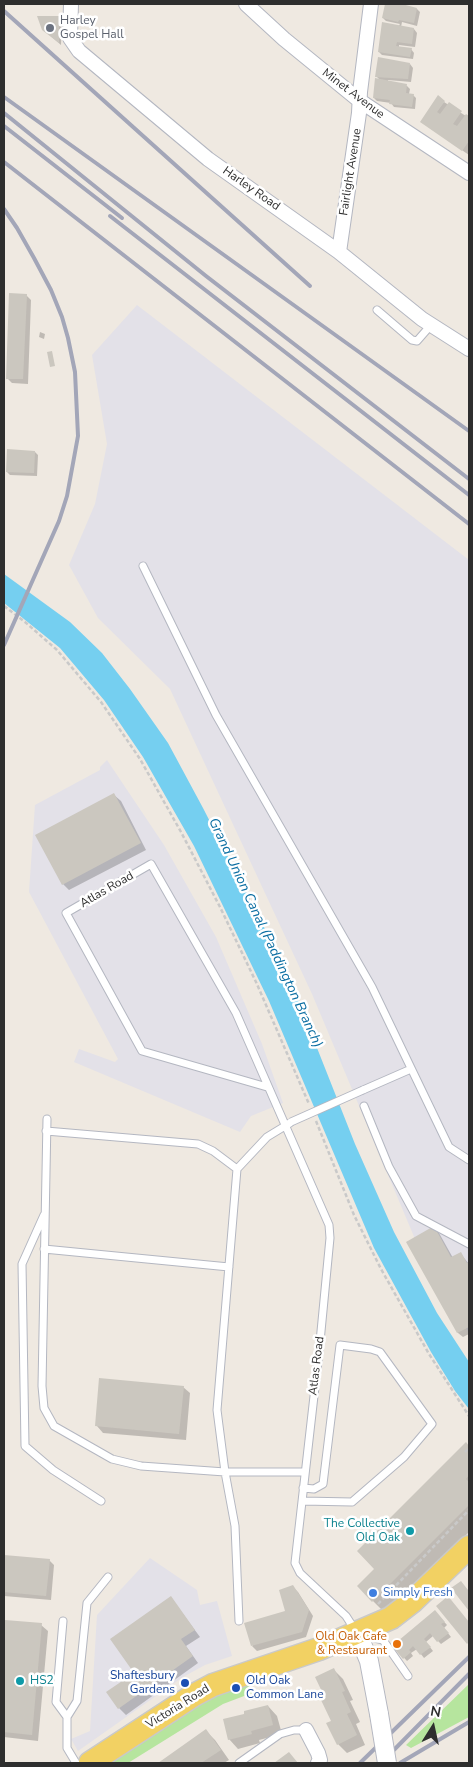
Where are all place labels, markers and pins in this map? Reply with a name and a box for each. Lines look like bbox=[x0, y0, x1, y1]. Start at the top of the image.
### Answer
place label: Harley Gospel Hall bbox=[60, 14, 124, 42]
marker: Harley Gospel Hall bbox=[44, 22, 56, 34]
place label: The Collective Old Oak bbox=[324, 1517, 400, 1545]
marker: The Collective Old Oak bbox=[404, 1525, 416, 1537]
place label: Simply Fresh bbox=[383, 1586, 453, 1600]
marker: Simply Fresh bbox=[367, 1587, 379, 1599]
place label: Old Oak Cafe & Restaurant bbox=[315, 1630, 387, 1658]
marker: Old Oak Cafe & Restaurant bbox=[391, 1638, 403, 1650]
place label: Shaftesbury Gardens bbox=[110, 1669, 175, 1697]
place label: HS2 bbox=[30, 1674, 54, 1688]
place label: Old Oak Common Lane bbox=[246, 1674, 324, 1702]
marker: HS2 bbox=[14, 1675, 26, 1687]
marker: Shaftesbury Gardens bbox=[179, 1677, 191, 1689]
marker: Old Oak Common Lane bbox=[230, 1682, 242, 1694]

